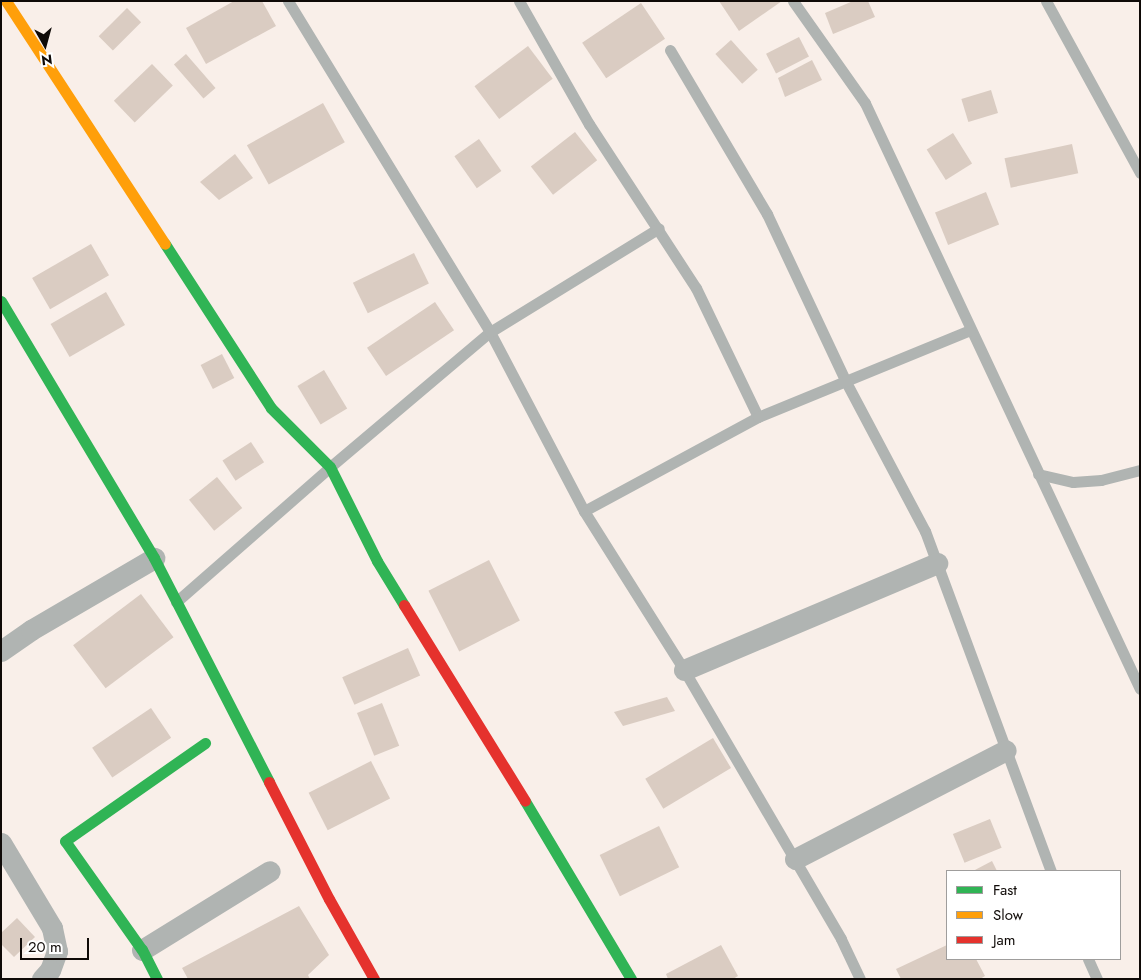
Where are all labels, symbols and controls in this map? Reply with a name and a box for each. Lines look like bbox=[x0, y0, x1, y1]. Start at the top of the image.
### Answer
north arrow bbox=[20, 20, 70, 70]
text: N bbox=[40, 49, 54, 70]
legend bbox=[946, 870, 1121, 960]
text: Fast bbox=[993, 879, 1017, 901]
text: Slow bbox=[993, 904, 1023, 926]
scale bar bbox=[22, 928, 91, 960]
text: Jam bbox=[993, 929, 1016, 951]
text: 20 m bbox=[28, 936, 62, 958]

